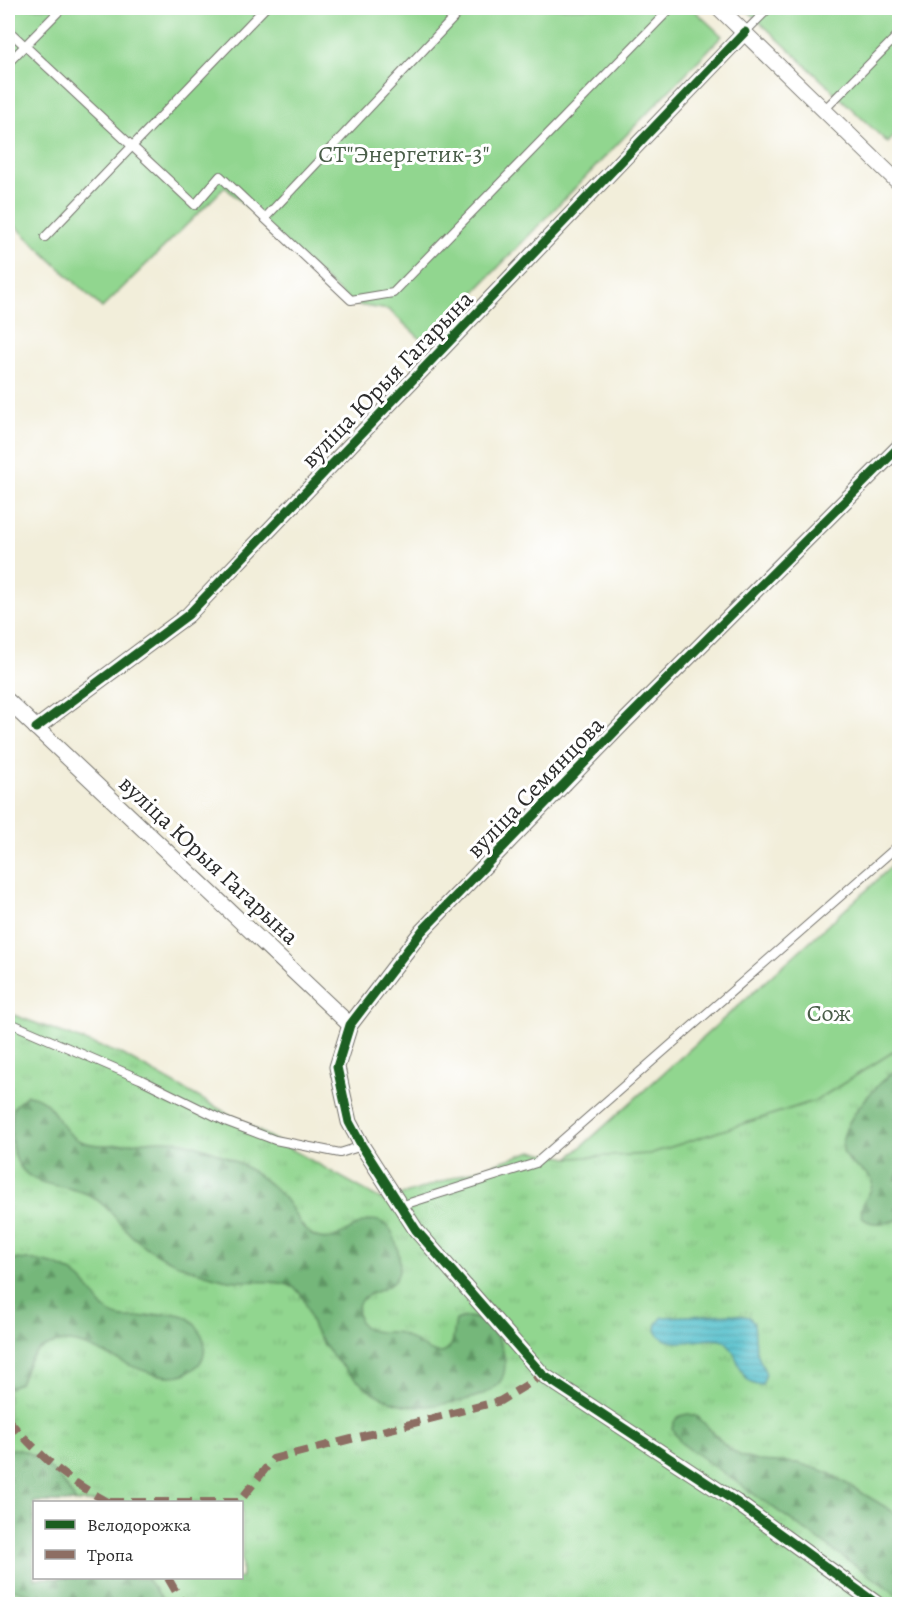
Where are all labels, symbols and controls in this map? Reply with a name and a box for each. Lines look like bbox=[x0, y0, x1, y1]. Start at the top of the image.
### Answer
park label: СТ"Энергетик-3" bbox=[318, 138, 490, 170]
street label: вуліца Юрыя Гагарына bbox=[294, 283, 480, 475]
street label: вуліца Семянцова bbox=[459, 709, 611, 865]
street label: вуліца Юрыя Гагарына bbox=[112, 768, 306, 952]
park label: Сож bbox=[807, 997, 851, 1029]
legend bbox=[33, 1501, 243, 1579]
text: Велодорожка bbox=[87, 1513, 192, 1537]
text: Тропа bbox=[87, 1543, 134, 1567]

